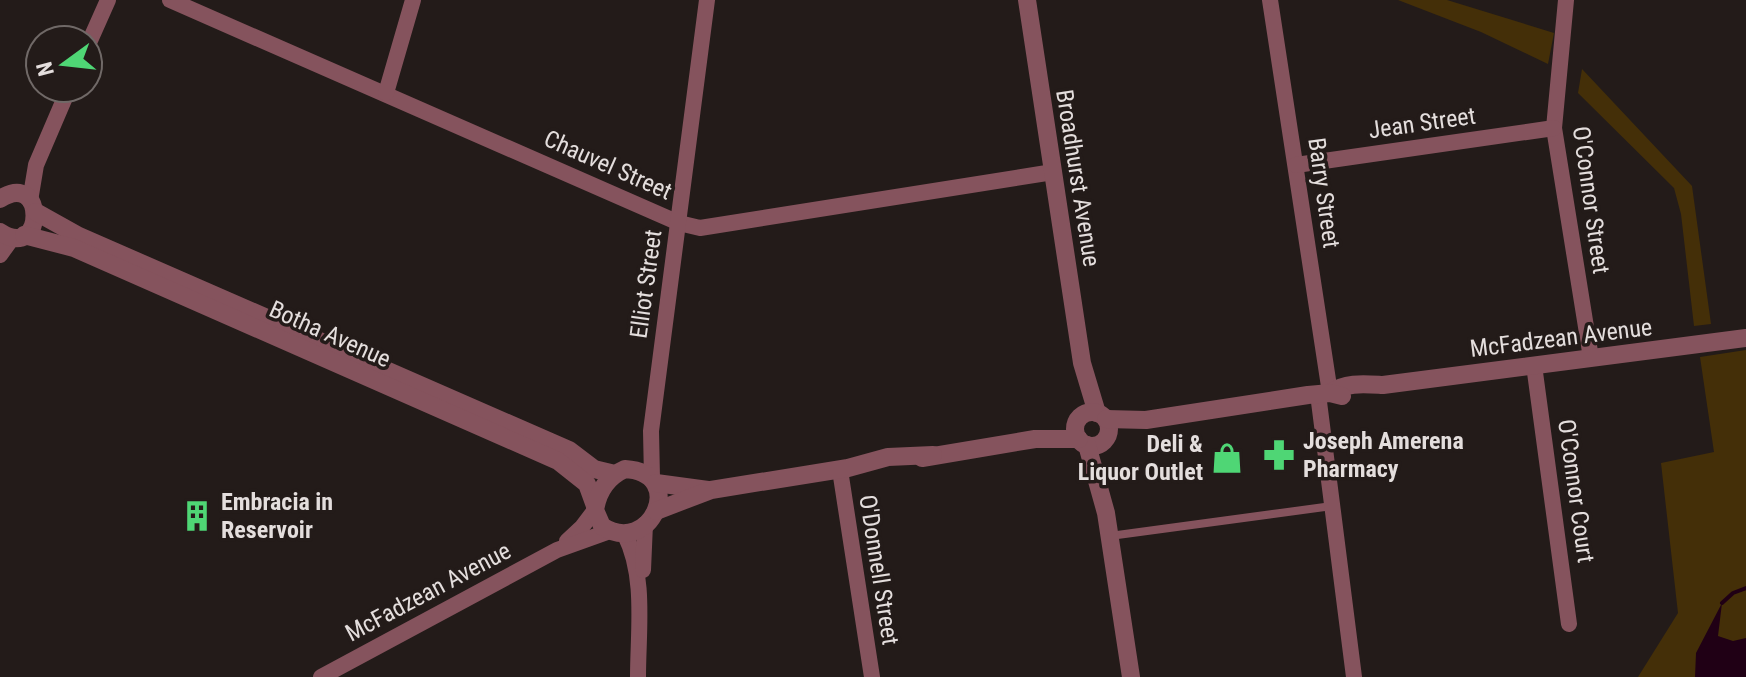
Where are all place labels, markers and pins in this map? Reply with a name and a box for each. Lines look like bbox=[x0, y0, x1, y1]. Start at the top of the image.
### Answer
place label: Joseph Amerena Pharmacy bbox=[1303, 427, 1464, 483]
place label: Deli & Liquor Outlet bbox=[1078, 430, 1203, 486]
pharmacy icon: Joseph Amerena Pharmacy bbox=[1262, 438, 1296, 472]
shop icon: Deli & Liquor Outlet bbox=[1210, 441, 1244, 475]
place label: Embracia in Reservoir bbox=[221, 488, 333, 544]
building icon: Embracia in Reservoir bbox=[180, 499, 214, 533]

